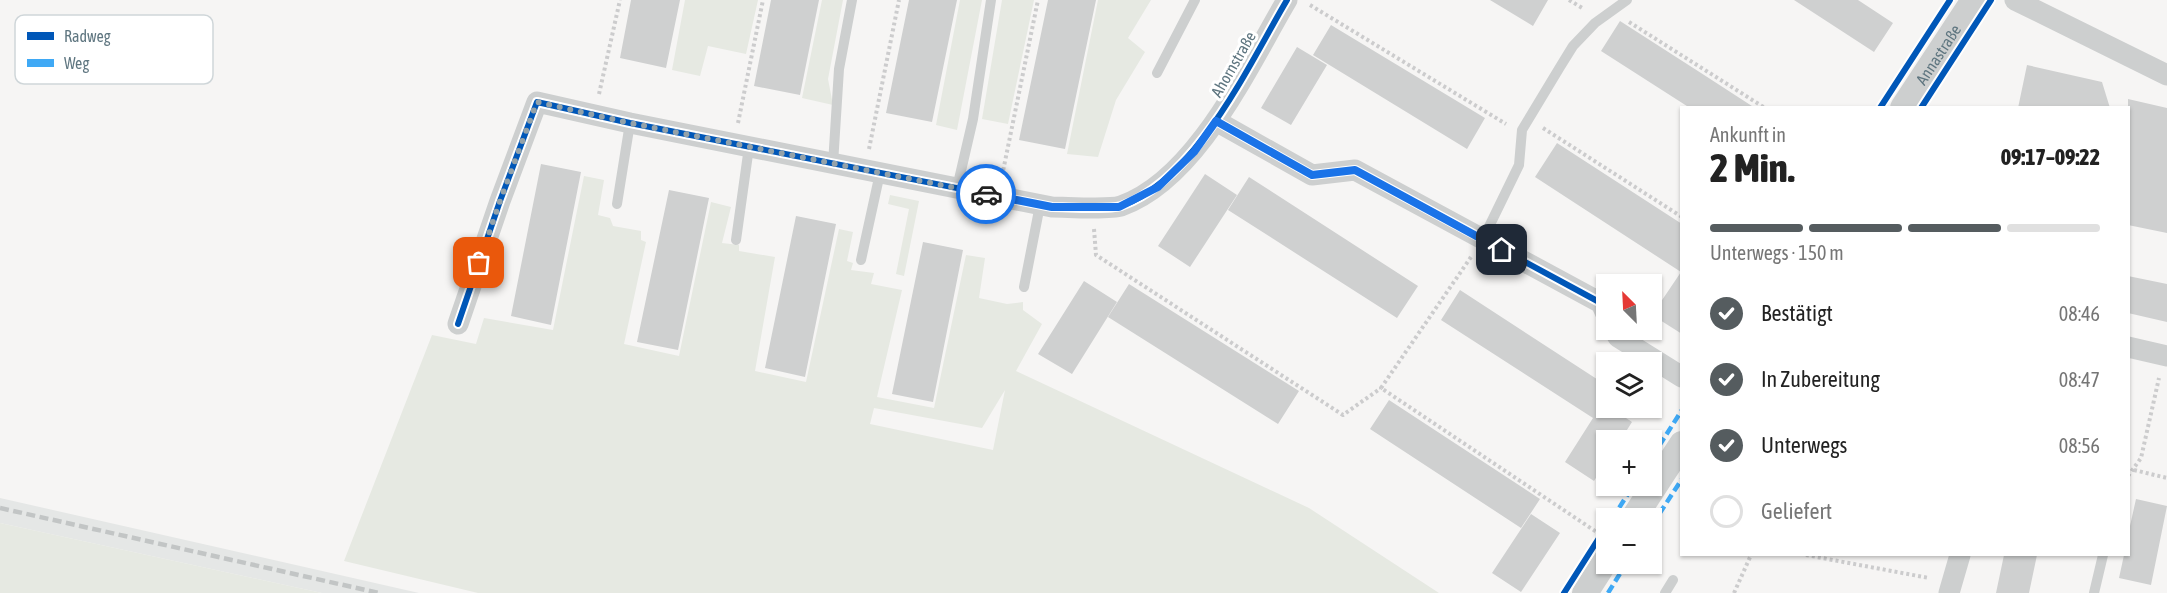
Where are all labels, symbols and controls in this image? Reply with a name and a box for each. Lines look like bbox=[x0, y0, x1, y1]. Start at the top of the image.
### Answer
legend bbox=[15, 15, 213, 84]
street label: Annastraße bbox=[1912, 21, 1964, 88]
text: Radweg bbox=[64, 27, 111, 46]
street label: Ahornstraße bbox=[1207, 28, 1259, 100]
text: Weg bbox=[64, 54, 89, 73]
text: Ankunft in bbox=[1710, 123, 1786, 146]
text: 09:17–09:22 bbox=[2001, 144, 2100, 170]
text: 2 Min. bbox=[1710, 146, 1795, 190]
courier bbox=[956, 164, 1016, 224]
icon: car bbox=[970, 178, 1003, 211]
pin bbox=[1476, 224, 1527, 275]
icon: home bbox=[1485, 233, 1518, 266]
pin bbox=[453, 237, 504, 288]
text: Unterwegs · 150 m bbox=[1710, 241, 1844, 264]
icon: bag bbox=[462, 246, 495, 279]
north arrow bbox=[1596, 274, 1662, 340]
map controls bbox=[1596, 274, 1662, 574]
icon: check bbox=[1710, 297, 1743, 330]
text: Bestätigt bbox=[1761, 300, 1833, 326]
text: 08:46 bbox=[2059, 302, 2100, 325]
button: layers bbox=[1596, 352, 1662, 418]
icon: check bbox=[1710, 363, 1743, 396]
text: In Zubereitung bbox=[1761, 366, 1880, 392]
text: 08:47 bbox=[2059, 368, 2100, 391]
icon: check bbox=[1710, 429, 1743, 462]
button: + bbox=[1596, 430, 1662, 496]
text: Unterwegs bbox=[1761, 432, 1847, 458]
text: 08:56 bbox=[2059, 434, 2100, 457]
text: Geliefert bbox=[1761, 498, 1832, 524]
button: − bbox=[1596, 508, 1662, 574]

